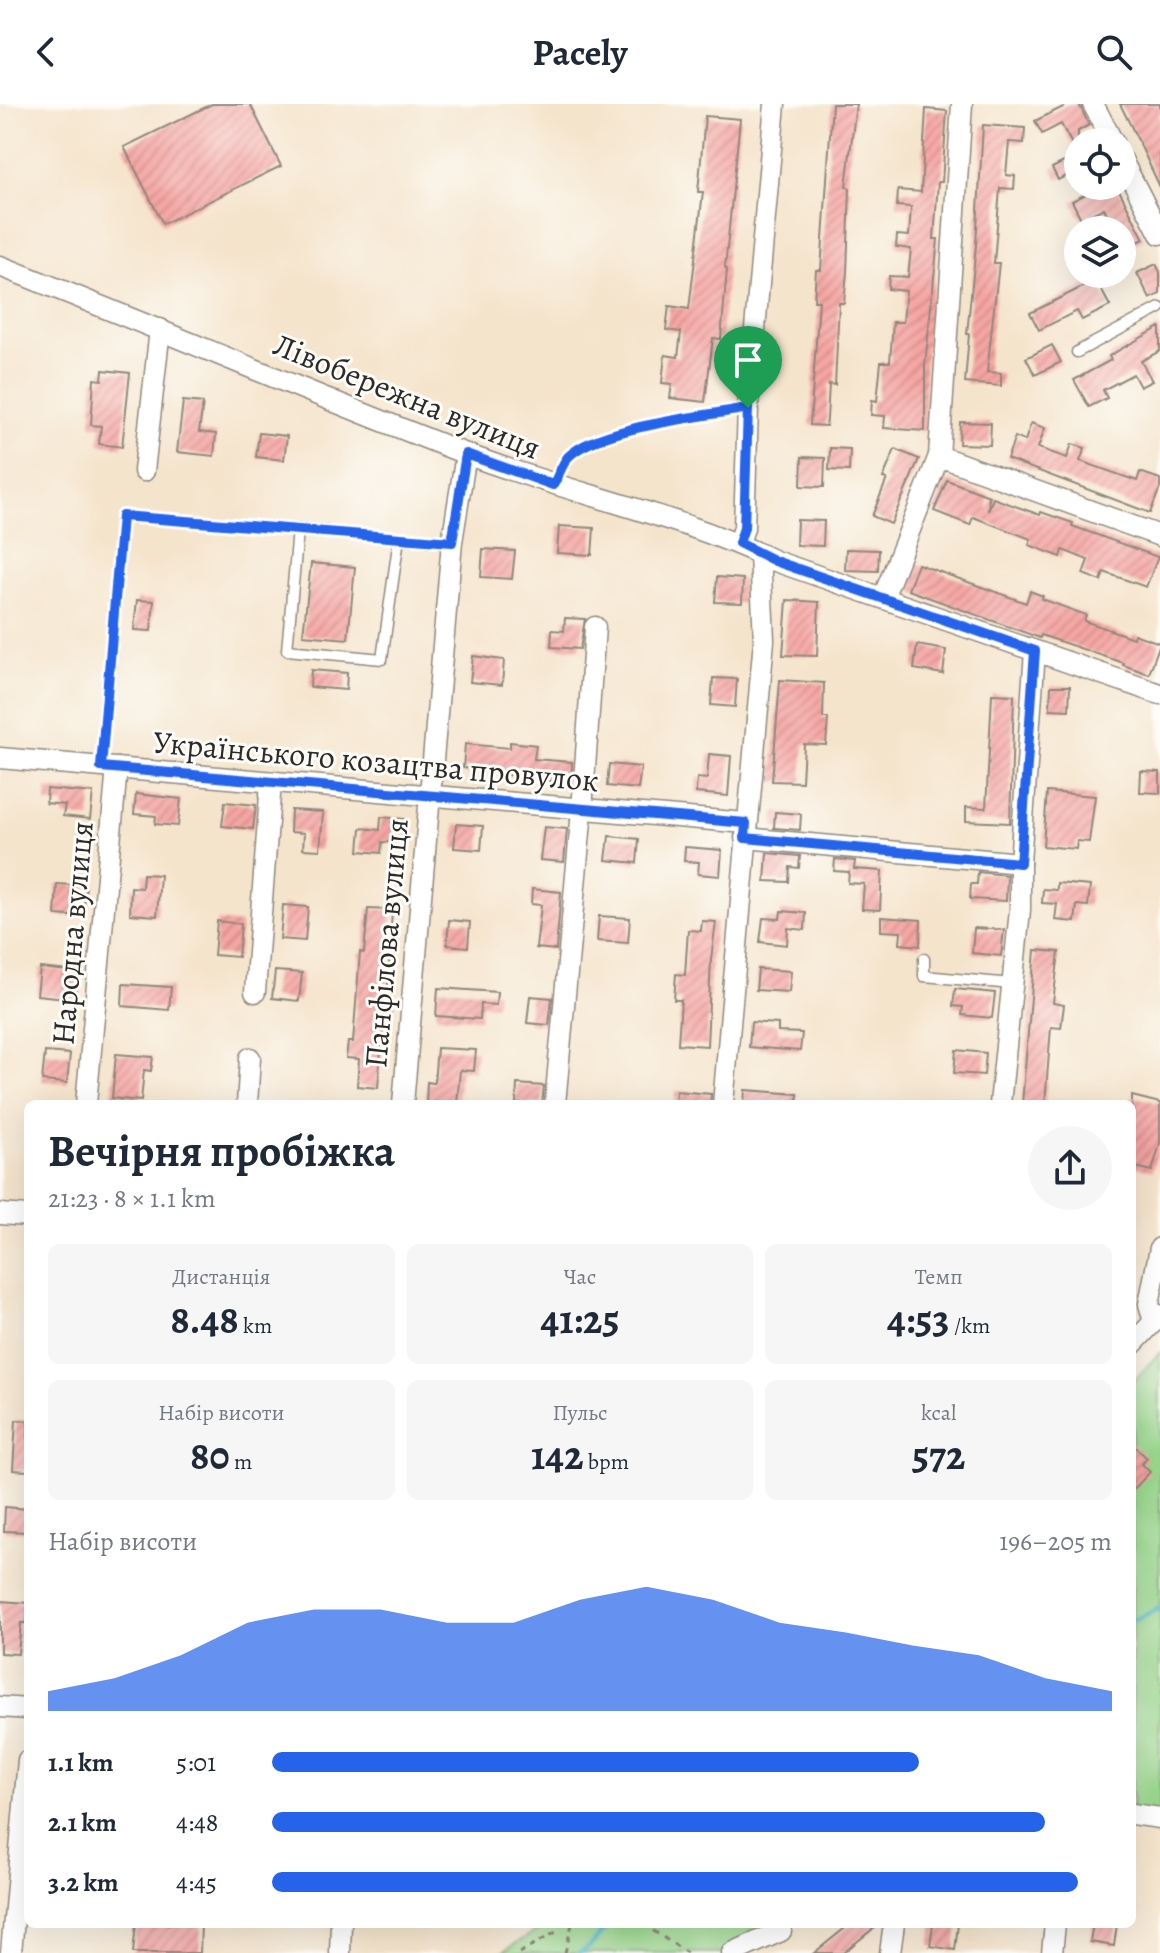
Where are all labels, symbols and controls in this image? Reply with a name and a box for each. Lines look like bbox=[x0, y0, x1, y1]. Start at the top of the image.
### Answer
text: Pacely bbox=[532, 28, 628, 77]
icon: back bbox=[24, 30, 68, 74]
icon: search bbox=[1092, 30, 1136, 74]
map controls bbox=[1064, 128, 1136, 288]
button: locate bbox=[1064, 128, 1136, 200]
button: layers bbox=[1064, 216, 1136, 288]
street label: Лівобережна вулиця bbox=[267, 322, 547, 470]
pin bbox=[714, 326, 782, 408]
icon: arrive bbox=[726, 338, 770, 382]
street label: Українського козацтва провулок bbox=[151, 720, 601, 802]
street label: Панфілова вулиця bbox=[353, 817, 419, 1069]
street label: Народна вулиця bbox=[40, 819, 104, 1047]
text: Вечірня пробіжка bbox=[48, 1121, 395, 1181]
button: share bbox=[1028, 1126, 1112, 1210]
text: 21:23 · 8 × 1.1 km bbox=[48, 1181, 216, 1216]
text: Дистанція bbox=[172, 1262, 270, 1292]
text: Час bbox=[564, 1262, 596, 1292]
text: Темп bbox=[915, 1262, 963, 1292]
text: 8.48 bbox=[170, 1292, 239, 1347]
text: 41:25 bbox=[540, 1292, 620, 1347]
text: 4:53 bbox=[887, 1292, 950, 1347]
text: km bbox=[239, 1311, 272, 1341]
text: /km bbox=[950, 1311, 990, 1341]
text: Набір висоти bbox=[158, 1398, 284, 1428]
text: Пульс bbox=[552, 1398, 608, 1428]
text: kcal bbox=[921, 1398, 956, 1428]
text: 80 bbox=[190, 1428, 230, 1483]
text: 142 bbox=[531, 1428, 583, 1483]
text: 572 bbox=[912, 1428, 965, 1483]
text: m bbox=[230, 1447, 252, 1477]
text: bpm bbox=[583, 1447, 629, 1477]
text: Набір висоти bbox=[48, 1524, 197, 1559]
text: 196–205 m bbox=[999, 1524, 1112, 1559]
text: 1.1 km bbox=[48, 1745, 114, 1780]
text: 5:01 bbox=[176, 1745, 216, 1780]
text: 2.1 km bbox=[48, 1805, 117, 1840]
text: 4:48 bbox=[176, 1805, 218, 1840]
text: 3.2 km bbox=[48, 1865, 119, 1900]
text: 4:45 bbox=[176, 1865, 217, 1900]

